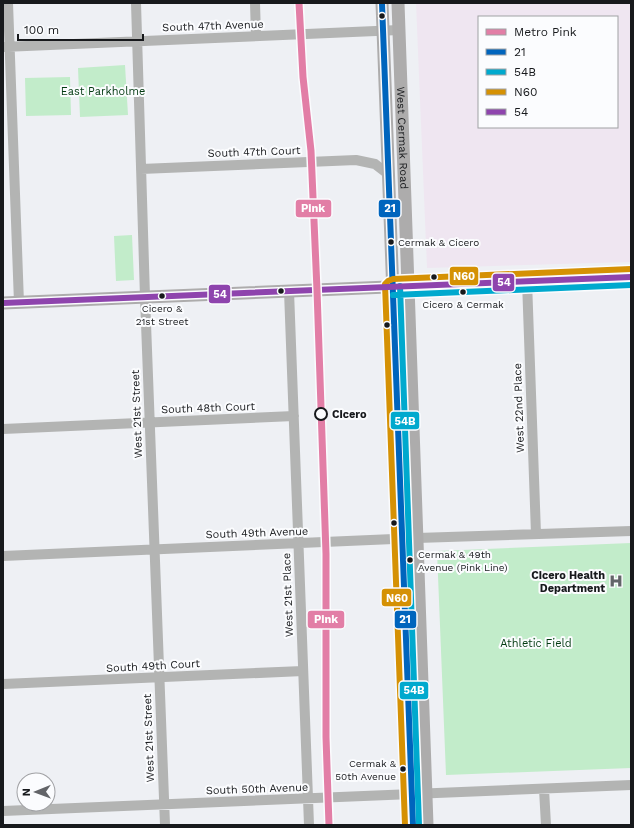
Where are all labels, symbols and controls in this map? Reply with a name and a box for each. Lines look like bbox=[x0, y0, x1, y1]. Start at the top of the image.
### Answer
unlabelled marker bbox=[377, 11, 387, 21]
scale bar bbox=[18, 16, 143, 42]
legend bbox=[478, 16, 618, 128]
street label: South 47th Avenue bbox=[162, 18, 264, 34]
text: 100 m bbox=[24, 23, 59, 37]
text: Metro Pink bbox=[514, 25, 577, 39]
text: 21 bbox=[514, 45, 526, 59]
text: 54B bbox=[514, 65, 536, 79]
park label: East Parkholme bbox=[61, 85, 145, 98]
text: N60 bbox=[514, 85, 538, 99]
street label: West Cermak Road bbox=[394, 86, 411, 189]
text: 54 bbox=[514, 105, 528, 119]
street label: South 47th Court bbox=[207, 144, 301, 160]
line badge: Pink bbox=[295, 199, 332, 218]
line badge: 21 bbox=[378, 199, 401, 218]
text: Pink bbox=[301, 202, 325, 215]
text: 21 bbox=[384, 202, 396, 215]
marker: Cermak & Cicero bbox=[386, 237, 396, 247]
place label: Cermak & Cicero bbox=[398, 237, 479, 248]
line badge: N60 bbox=[449, 266, 479, 286]
text: N60 bbox=[453, 270, 475, 283]
unlabelled marker bbox=[429, 272, 439, 282]
line badge: 54 bbox=[492, 273, 515, 292]
text: 54 bbox=[497, 276, 511, 289]
line badge: 54 bbox=[208, 284, 231, 304]
unlabelled marker bbox=[276, 286, 286, 296]
marker: Cicero & Cermak bbox=[458, 287, 468, 297]
text: 54 bbox=[213, 288, 227, 301]
marker: Cicero & 21st Street bbox=[157, 291, 167, 301]
place label: Cicero & Cermak bbox=[422, 299, 504, 310]
place label: Cicero & 21st Street bbox=[136, 303, 189, 327]
unlabelled marker bbox=[382, 320, 392, 330]
street label: West 22nd Place bbox=[511, 363, 527, 453]
street label: West 21st Street bbox=[129, 369, 145, 459]
street label: South 48th Court bbox=[161, 400, 256, 416]
marker: Cicero bbox=[314, 407, 328, 421]
place label: Cicero bbox=[332, 408, 367, 421]
line badge: 54B bbox=[390, 411, 420, 430]
text: 54B bbox=[394, 415, 416, 428]
unlabelled marker bbox=[389, 518, 399, 528]
street label: South 49th Avenue bbox=[205, 525, 309, 541]
place label: Cermak & 49th Avenue (Pink Line) bbox=[418, 549, 508, 573]
street label: West 21st Place bbox=[280, 553, 296, 637]
marker: Cermak & 49th Avenue (Pink Line) bbox=[405, 555, 415, 565]
place label: Cicero Health Department bbox=[531, 569, 605, 595]
hospital icon: Cicero Health Department bbox=[608, 573, 624, 589]
line badge: N60 bbox=[381, 588, 412, 607]
text: N60 bbox=[386, 592, 408, 605]
line badge: Pink bbox=[307, 610, 345, 629]
line badge: 21 bbox=[394, 610, 417, 629]
text: Pink bbox=[314, 613, 338, 626]
text: 21 bbox=[399, 613, 411, 626]
park label: Athletic Field bbox=[500, 637, 572, 650]
street label: South 49th Court bbox=[106, 657, 201, 675]
line badge: 54B bbox=[399, 681, 429, 700]
text: 54B bbox=[403, 684, 425, 697]
street label: West 21st Street bbox=[141, 693, 157, 783]
place label: Cermak & 50th Avenue bbox=[335, 758, 397, 782]
marker: Cermak & 50th Avenue bbox=[398, 764, 408, 774]
north arrow bbox=[16, 772, 56, 812]
street label: South 50th Avenue bbox=[206, 781, 308, 797]
text: N bbox=[20, 788, 33, 796]

